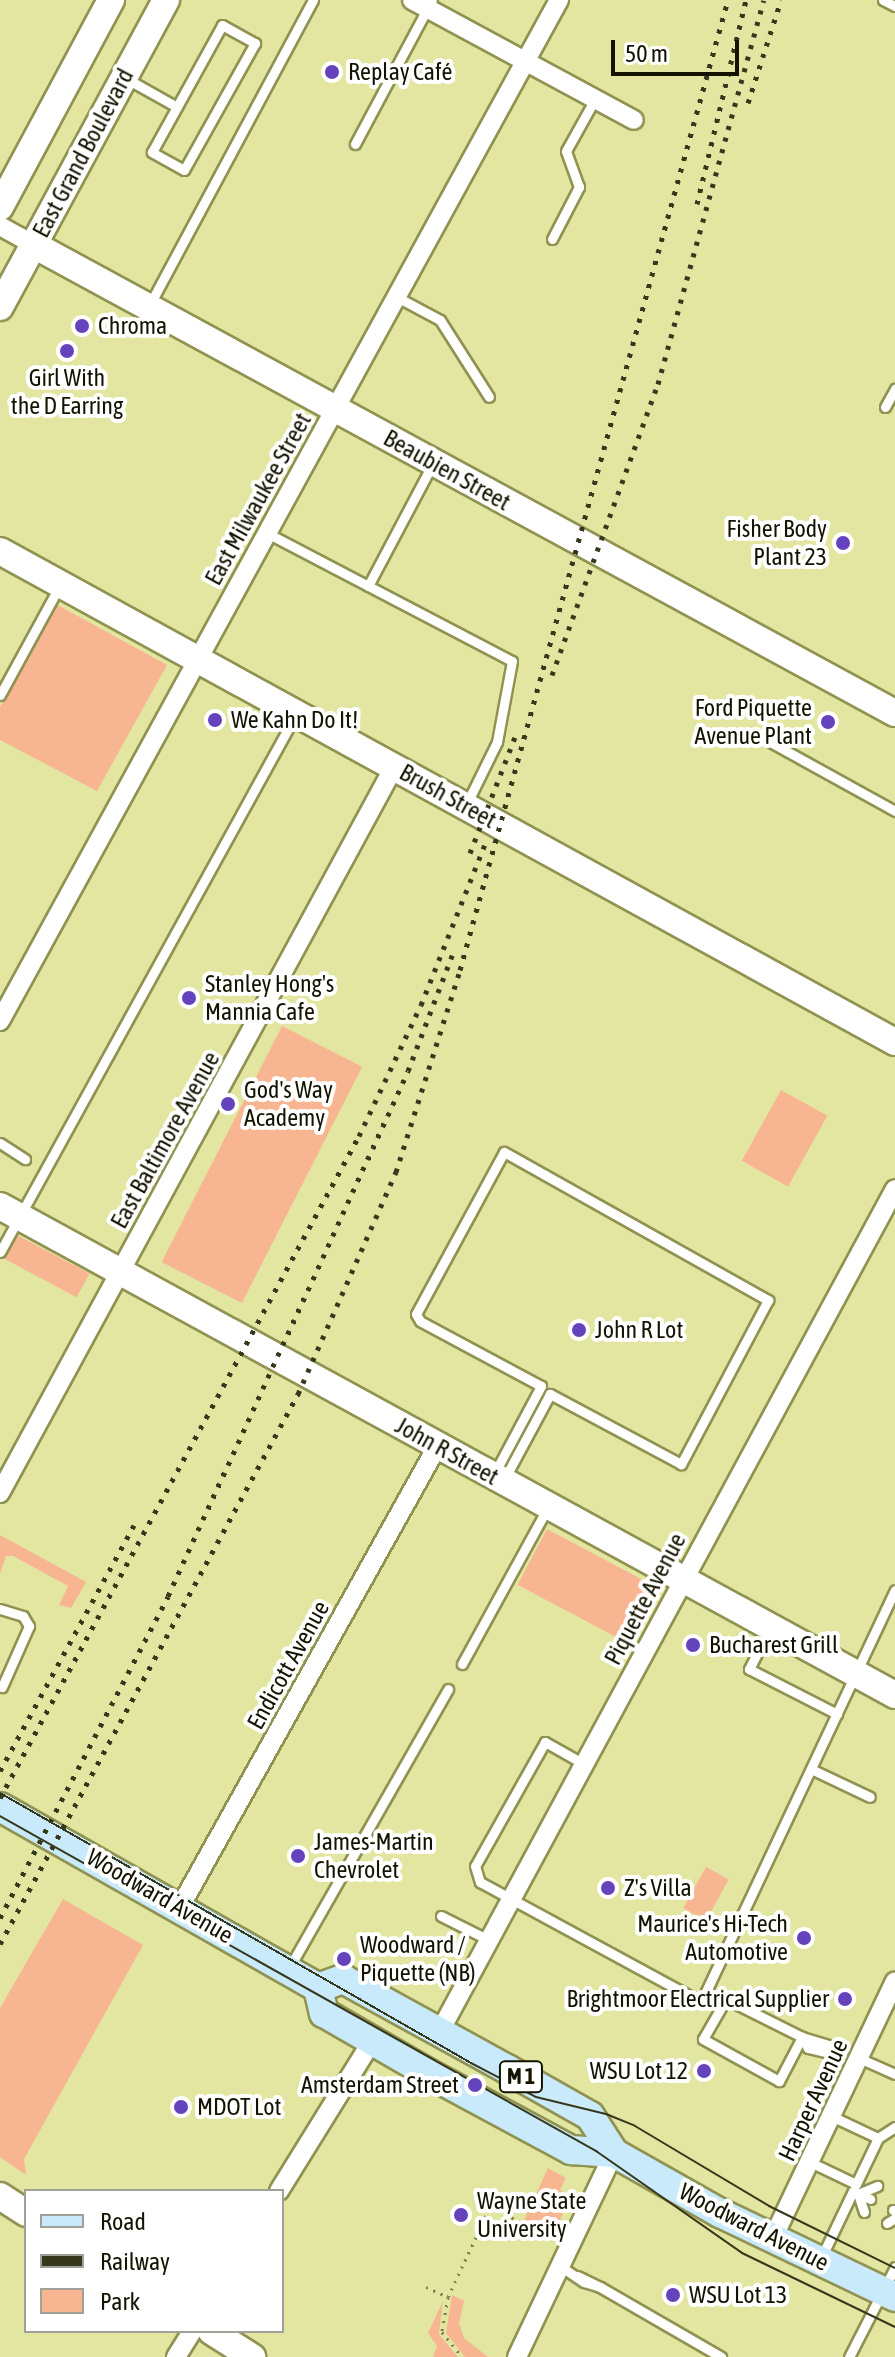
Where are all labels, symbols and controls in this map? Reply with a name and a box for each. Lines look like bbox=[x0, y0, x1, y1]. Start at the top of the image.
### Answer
scale bar bbox=[615, 24, 743, 74]
text: 50 m bbox=[625, 40, 668, 67]
place label: Replay Café bbox=[348, 58, 452, 86]
marker: Replay Café bbox=[323, 63, 341, 81]
street label: East Grand Boulevard bbox=[26, 64, 140, 242]
place label: Chroma bbox=[98, 312, 167, 340]
marker: Chroma bbox=[73, 317, 91, 335]
marker: Girl With the D Earring bbox=[58, 342, 76, 360]
place label: Girl With the D Earring bbox=[11, 364, 123, 420]
street label: East Milwaukee Street bbox=[199, 408, 317, 590]
street label: Beaubien Street bbox=[379, 423, 515, 517]
place label: Fisher Body Plant 23 bbox=[727, 515, 827, 571]
marker: Fisher Body Plant 23 bbox=[834, 534, 852, 552]
place label: Ford Piquette Avenue Plant bbox=[694, 694, 812, 750]
place label: We Kahn Do It! bbox=[231, 706, 358, 734]
marker: We Kahn Do It! bbox=[206, 711, 224, 729]
marker: Ford Piquette Avenue Plant bbox=[819, 713, 837, 731]
street label: Brush Street bbox=[395, 758, 501, 834]
place label: Stanley Hong's Mannia Cafe bbox=[205, 970, 334, 1026]
marker: Stanley Hong's Mannia Cafe bbox=[180, 989, 198, 1007]
street label: East Baltimore Avenue bbox=[104, 1047, 226, 1233]
place label: God's Way Academy bbox=[244, 1076, 333, 1132]
marker: God's Way Academy bbox=[219, 1095, 237, 1113]
place label: John R Lot bbox=[595, 1316, 683, 1344]
marker: John R Lot bbox=[570, 1321, 588, 1339]
street label: John R Street bbox=[390, 1411, 504, 1491]
street label: Piquette Avenue bbox=[598, 1528, 692, 1670]
street label: Endicott Avenue bbox=[241, 1596, 335, 1734]
place label: Bucharest Grill bbox=[709, 1631, 838, 1659]
marker: Bucharest Grill bbox=[684, 1636, 702, 1654]
place label: James-Martin Chevrolet bbox=[314, 1828, 434, 1884]
street label: Woodward Avenue bbox=[82, 1843, 238, 1949]
marker: James-Martin Chevrolet bbox=[289, 1847, 307, 1865]
place label: Z's Villa bbox=[624, 1874, 692, 1902]
marker: Z's Villa bbox=[599, 1879, 617, 1897]
place label: Maurice's Hi-Tech Automotive bbox=[637, 1910, 788, 1966]
marker: Maurice's Hi-Tech Automotive bbox=[795, 1929, 813, 1947]
place label: Woodward / Piquette (NB) bbox=[360, 1931, 475, 1987]
marker: Woodward / Piquette (NB) bbox=[335, 1950, 353, 1968]
place label: Brightmoor Electrical Supplier bbox=[566, 1985, 829, 2013]
marker: Brightmoor Electrical Supplier bbox=[836, 1990, 854, 2008]
street label: Harper Avenue bbox=[772, 2034, 854, 2166]
place label: WSU Lot 12 bbox=[590, 2057, 688, 2085]
road number: M 1 bbox=[497, 2059, 545, 2095]
marker: WSU Lot 12 bbox=[695, 2062, 713, 2080]
place label: Amsterdam Street bbox=[301, 2071, 459, 2099]
marker: Amsterdam Street bbox=[466, 2076, 484, 2094]
place label: MDOT Lot bbox=[197, 2093, 281, 2121]
marker: MDOT Lot bbox=[172, 2098, 190, 2116]
street label: Woodward Avenue bbox=[674, 2177, 834, 2277]
place label: Wayne State University bbox=[477, 2187, 586, 2243]
legend bbox=[24, 2189, 284, 2333]
marker: Wayne State University bbox=[452, 2206, 470, 2224]
text: Road bbox=[100, 2208, 146, 2235]
text: Railway bbox=[100, 2248, 170, 2275]
place label: WSU Lot 13 bbox=[689, 2281, 787, 2309]
marker: WSU Lot 13 bbox=[664, 2286, 682, 2304]
text: Park bbox=[100, 2288, 140, 2315]

